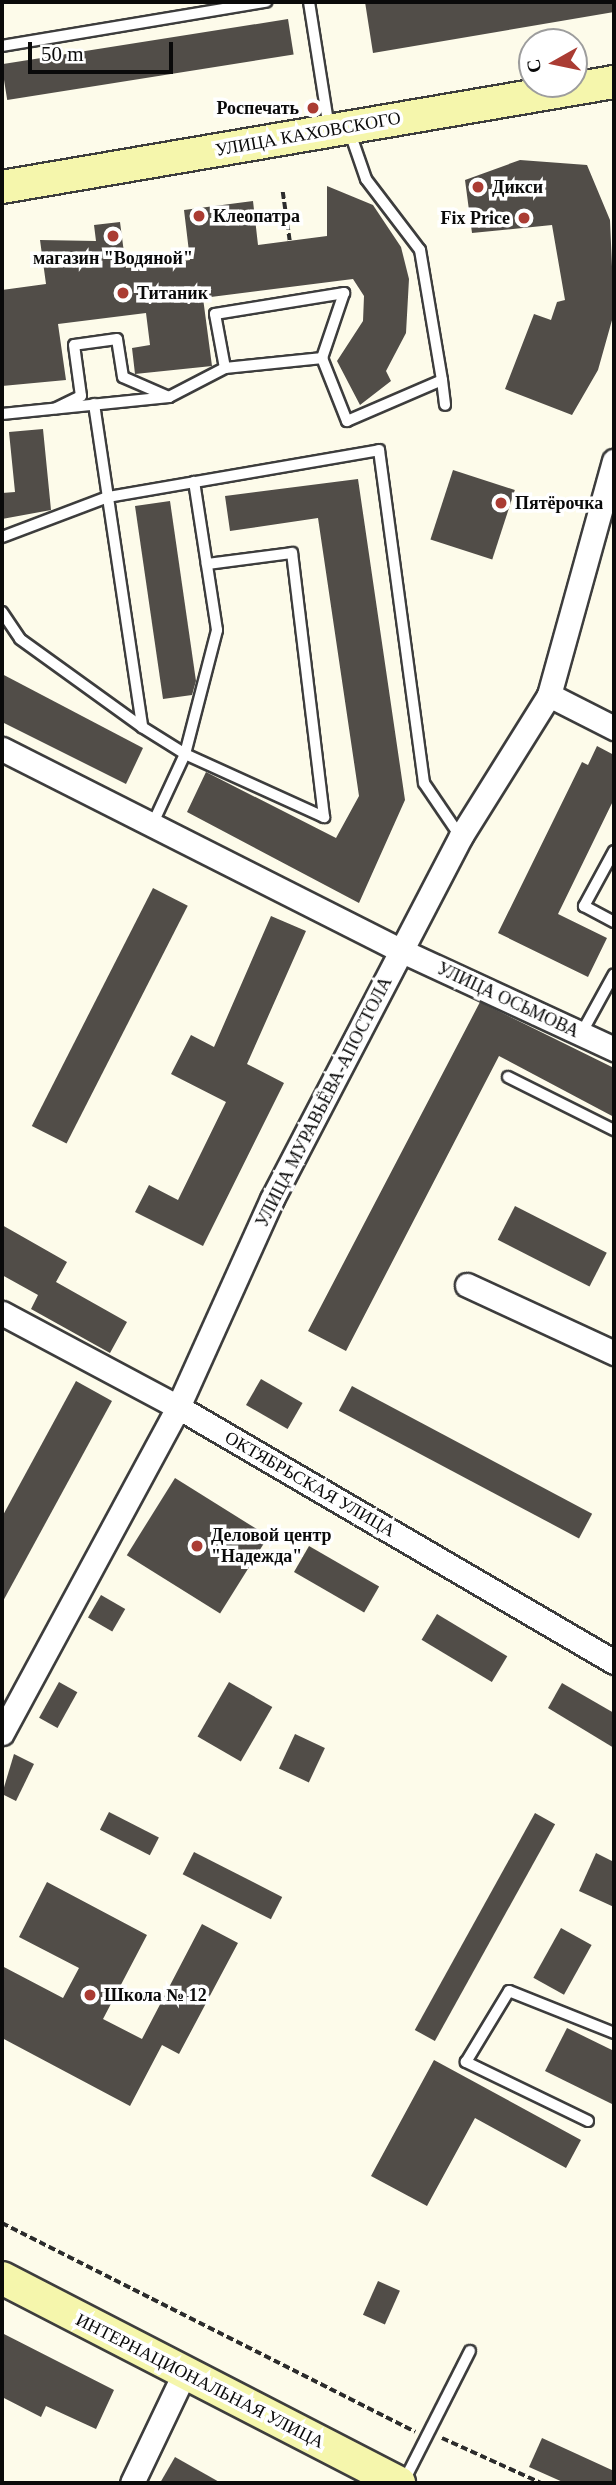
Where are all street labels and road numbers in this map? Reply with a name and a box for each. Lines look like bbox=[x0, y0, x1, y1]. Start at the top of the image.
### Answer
street label: УЛИЦА КАХОВСКОГО bbox=[214, 107, 402, 161]
street label: УЛИЦА ОСЬМОВА bbox=[434, 958, 582, 1042]
street label: УЛИЦА МУРАВЬЁВА-АПОСТОЛА bbox=[251, 973, 397, 1231]
street label: ОКТЯБРЬСКАЯ УЛИЦА bbox=[221, 1426, 399, 1542]
street label: ИНТЕРНАЦИОНАЛЬНАЯ УЛИЦА bbox=[72, 2309, 328, 2453]

